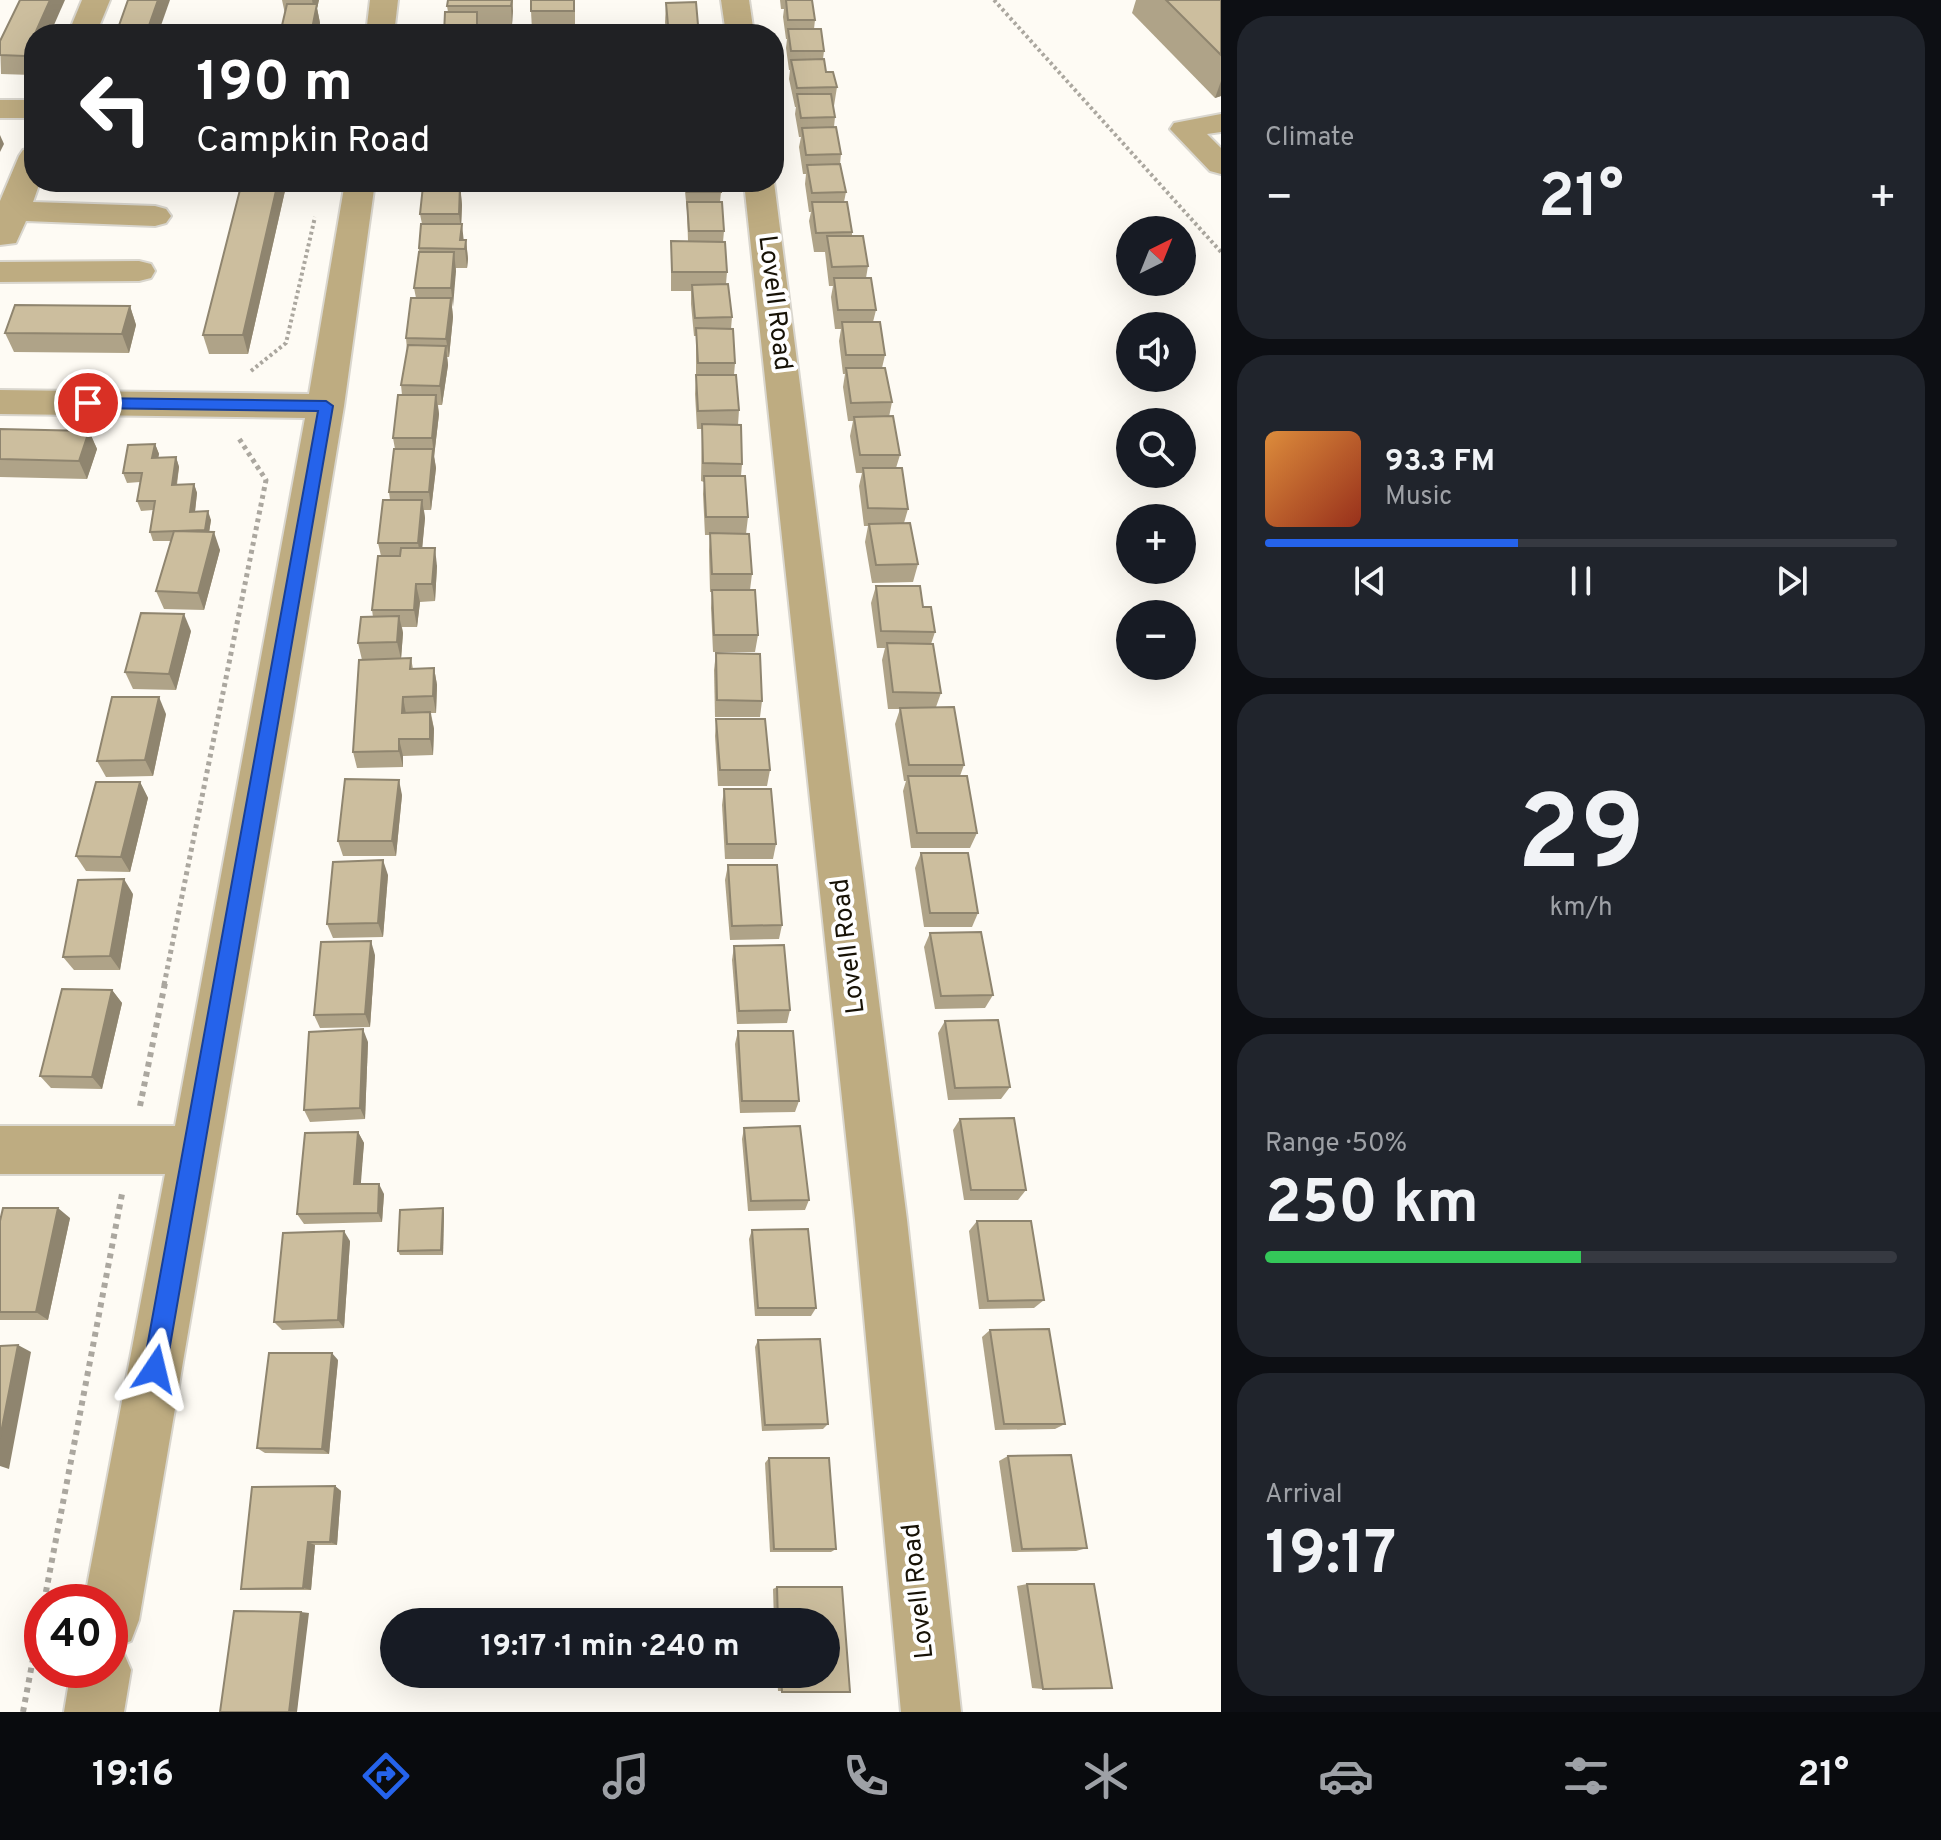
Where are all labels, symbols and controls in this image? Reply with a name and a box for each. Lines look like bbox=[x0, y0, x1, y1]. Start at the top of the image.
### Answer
text: 190 m bbox=[196, 50, 353, 120]
icon: left bbox=[64, 56, 168, 160]
text: Campkin Road bbox=[196, 119, 430, 165]
text: Climate bbox=[1265, 122, 1354, 155]
text: 21° bbox=[1538, 162, 1624, 238]
text: − bbox=[1265, 172, 1293, 228]
text: + bbox=[1869, 172, 1897, 228]
north arrow bbox=[1116, 216, 1196, 296]
map controls bbox=[1116, 216, 1196, 680]
street label: Lovell Road bbox=[749, 233, 799, 373]
button: sound bbox=[1116, 312, 1196, 392]
pin bbox=[54, 369, 122, 437]
icon: arrive bbox=[66, 381, 110, 425]
button: search bbox=[1116, 408, 1196, 488]
text: 93.3 FM bbox=[1385, 444, 1495, 481]
text: Music bbox=[1385, 481, 1452, 514]
button: + bbox=[1116, 504, 1196, 584]
icon: previous bbox=[1348, 559, 1392, 603]
icon: pause bbox=[1559, 559, 1603, 603]
icon: next bbox=[1770, 559, 1814, 603]
button: − bbox=[1116, 600, 1196, 680]
text: 29 bbox=[1517, 774, 1645, 906]
street label: Lovell Road bbox=[824, 876, 874, 1016]
text: km/h bbox=[1549, 892, 1613, 925]
text: Range · 50% bbox=[1265, 1128, 1407, 1161]
text: 250 km bbox=[1265, 1168, 1479, 1244]
position arrow bbox=[113, 1327, 197, 1411]
text: Arrival bbox=[1265, 1479, 1343, 1512]
text: 19:17 bbox=[1265, 1519, 1397, 1595]
street label: Lovell Road bbox=[895, 1522, 943, 1660]
speed limit sign: 40 bbox=[24, 1584, 128, 1688]
text: 19:17 · 1 min · 240 m bbox=[481, 1629, 740, 1666]
icon: directions bbox=[358, 1748, 414, 1804]
icon: music bbox=[598, 1748, 654, 1804]
icon: phone bbox=[838, 1748, 894, 1804]
icon: climate bbox=[1078, 1748, 1134, 1804]
icon: car bbox=[1318, 1748, 1374, 1804]
icon: filters bbox=[1558, 1748, 1614, 1804]
text: 19:16 bbox=[92, 1753, 174, 1799]
text: 21° bbox=[1798, 1753, 1849, 1799]

